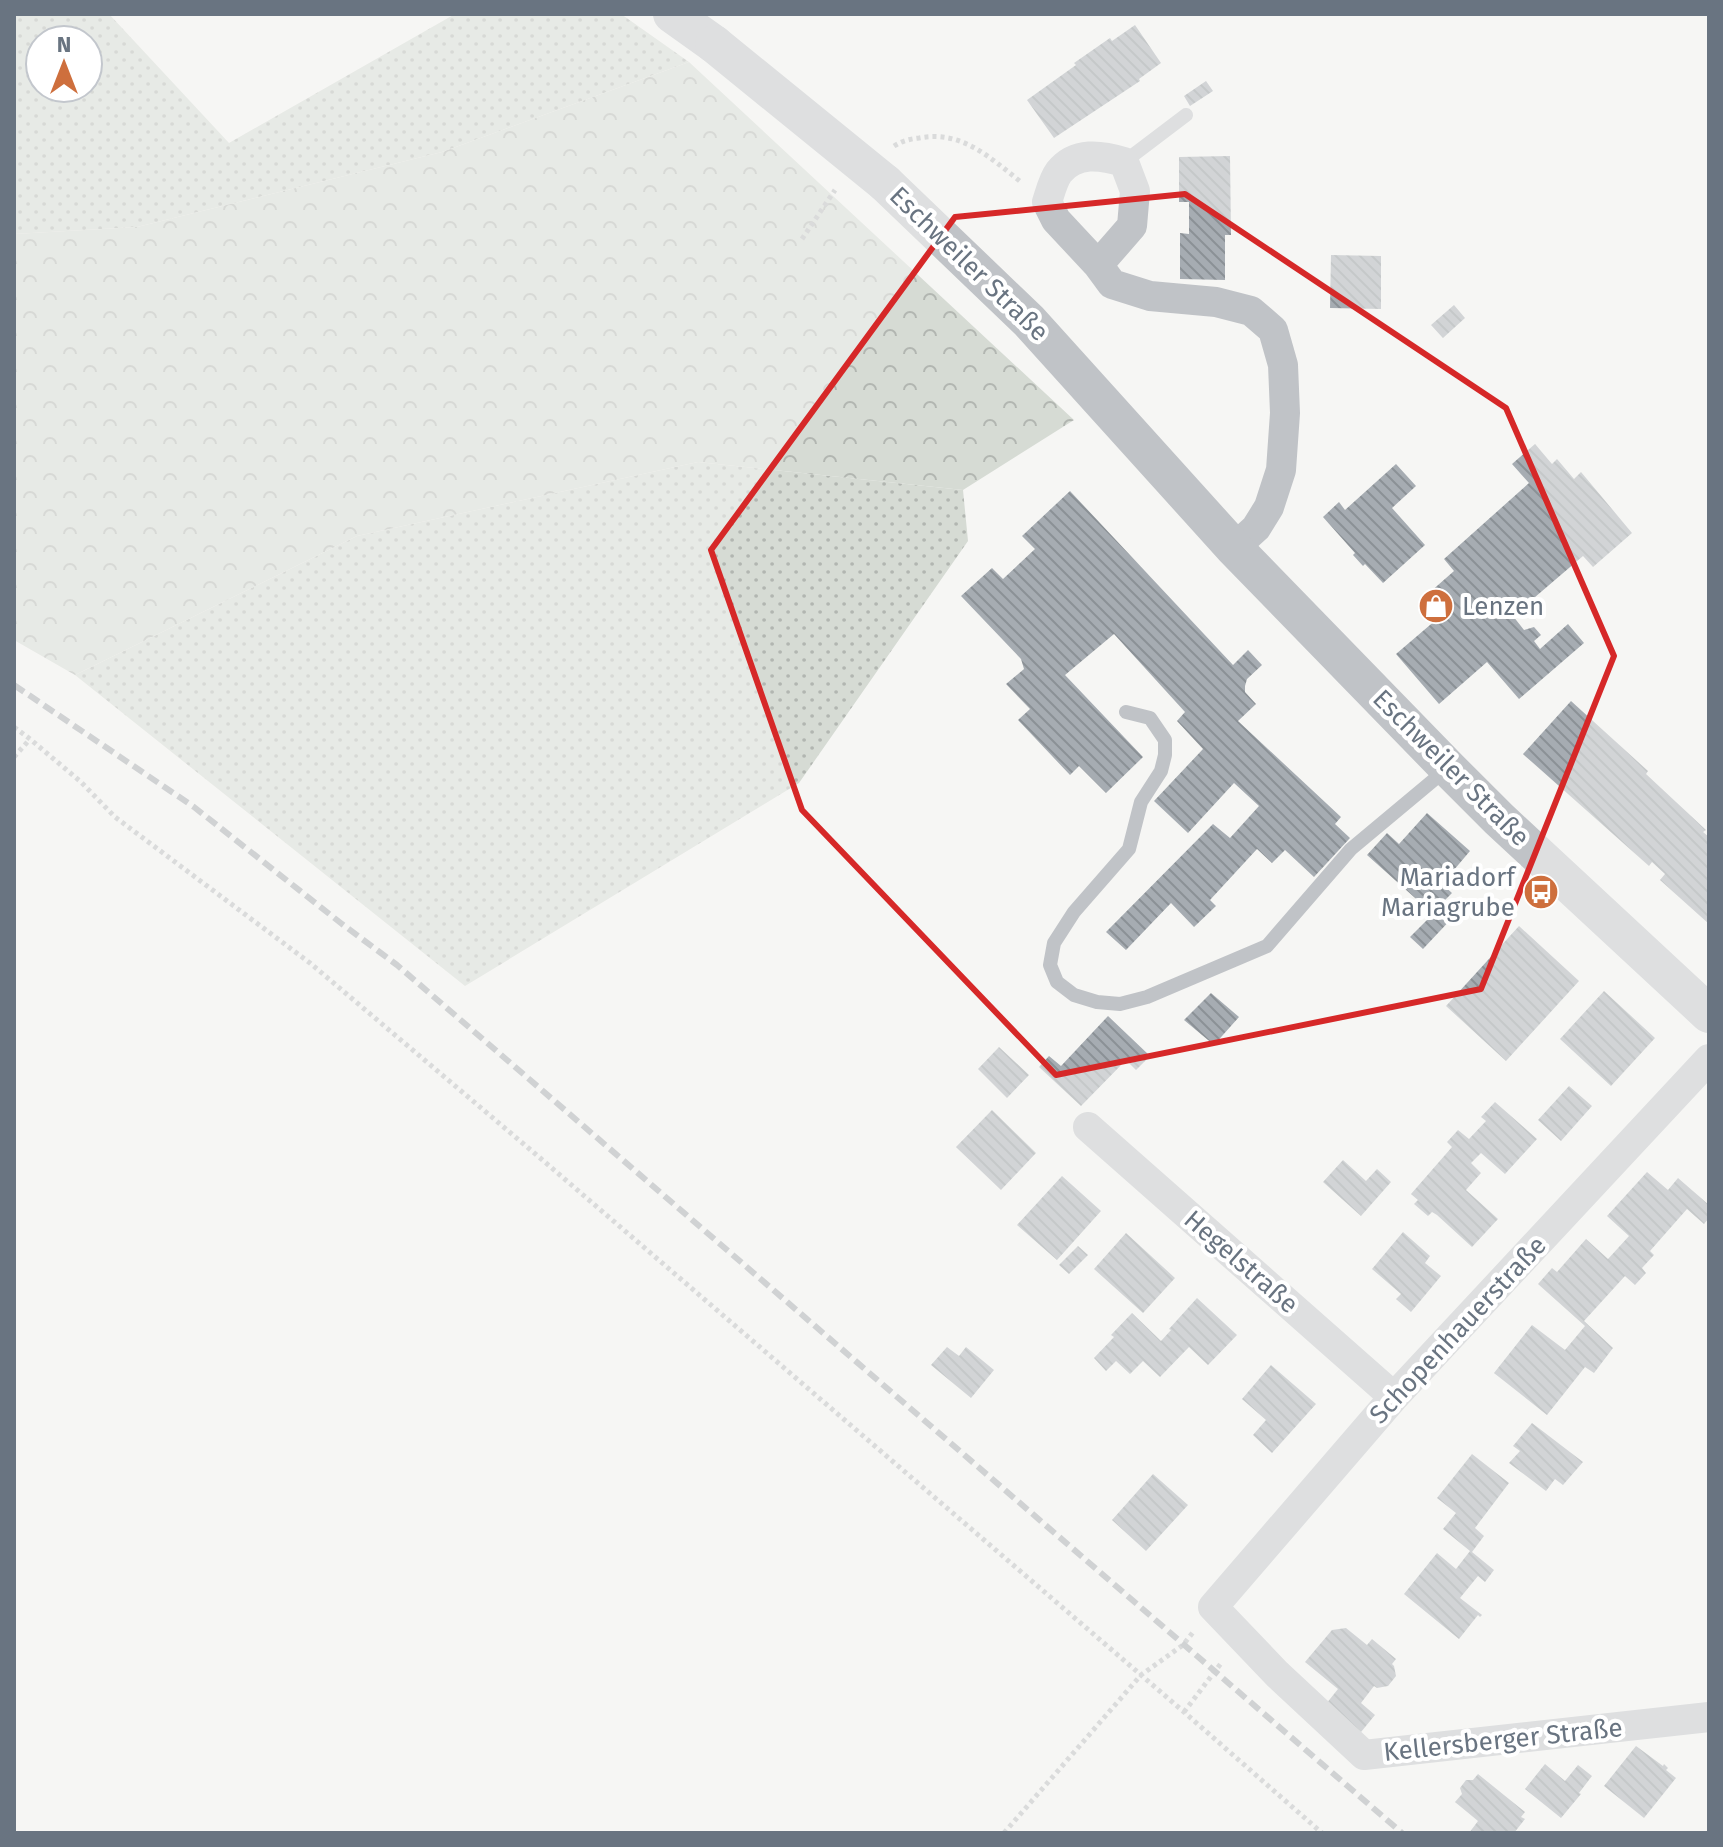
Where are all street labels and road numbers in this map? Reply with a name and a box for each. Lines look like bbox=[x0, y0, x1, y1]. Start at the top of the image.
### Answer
street label: Eschweiler Straße bbox=[883, 180, 1055, 348]
street label: Eschweiler Straße bbox=[1366, 683, 1536, 853]
street label: Hegelstraße bbox=[1178, 1204, 1304, 1320]
street label: Schopenhauerstraße bbox=[1363, 1230, 1553, 1430]
street label: Kellersberger Straße bbox=[1382, 1712, 1624, 1768]

